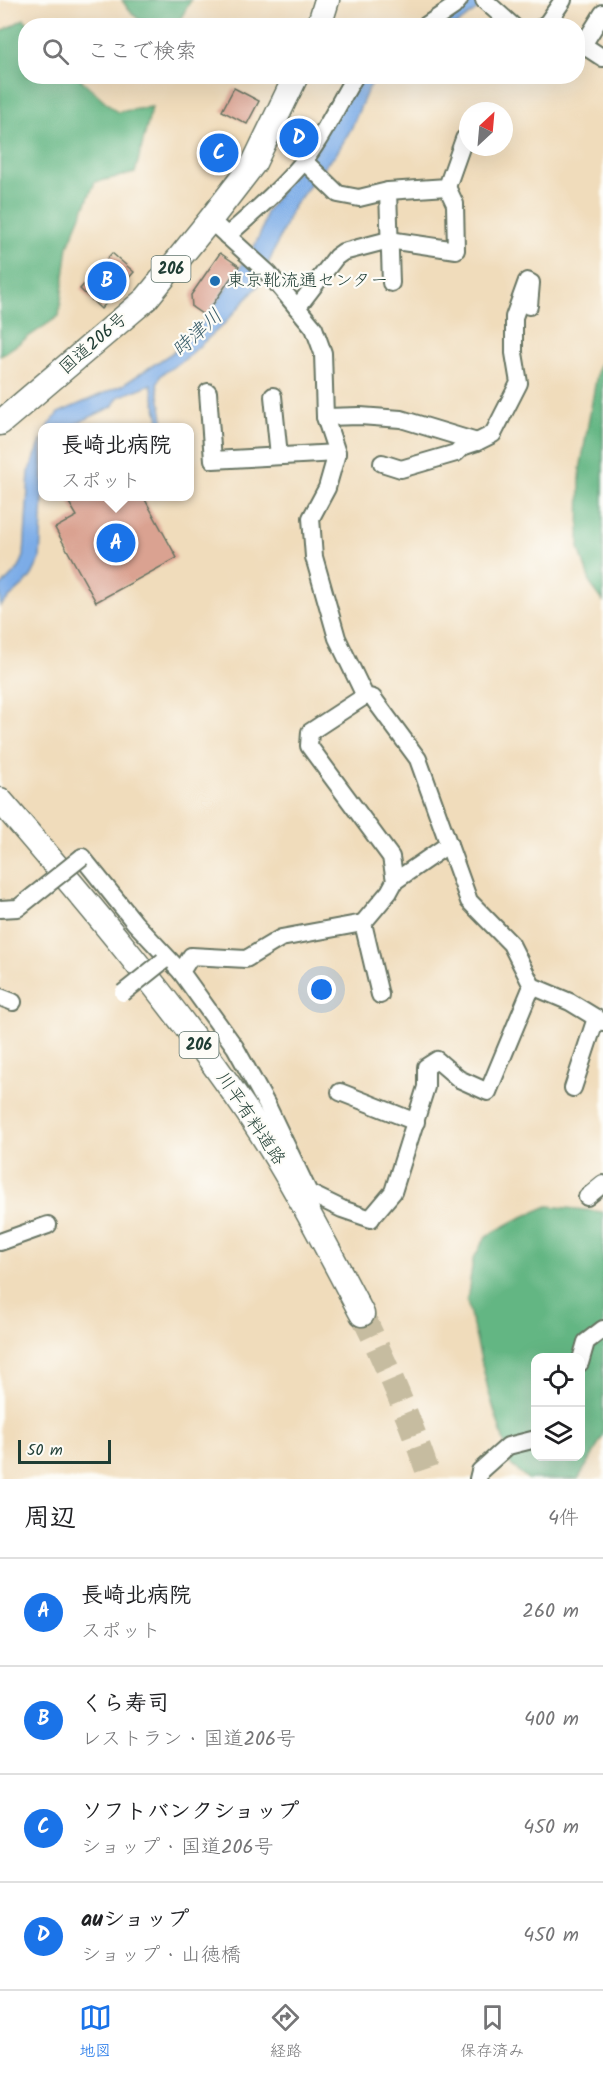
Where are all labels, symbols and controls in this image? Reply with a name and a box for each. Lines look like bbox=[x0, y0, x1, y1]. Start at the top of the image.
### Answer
search box bbox=[18, 18, 585, 84]
icon: search bbox=[39, 35, 72, 68]
text: ここで検索 bbox=[87, 35, 197, 70]
north arrow bbox=[459, 102, 513, 156]
pin: D bbox=[280, 116, 318, 160]
pin: C bbox=[200, 130, 238, 176]
road number: 206 bbox=[152, 256, 190, 282]
pin: B bbox=[88, 258, 126, 304]
place label: 東京靴流通センター bbox=[227, 267, 388, 296]
marker: 東京靴流通センター bbox=[208, 274, 222, 288]
water label: 時津川 bbox=[165, 302, 231, 366]
street label: 国道206号 bbox=[53, 306, 135, 382]
popup bbox=[38, 423, 194, 501]
text: 長崎北病院 bbox=[61, 429, 171, 464]
text: スポット bbox=[61, 466, 141, 498]
pin: A bbox=[96, 520, 136, 566]
your location bbox=[307, 975, 336, 1004]
road number: 206 bbox=[180, 1032, 218, 1058]
street label: 川平有料道路 bbox=[208, 1066, 292, 1172]
map controls bbox=[531, 1353, 585, 1461]
button: locate bbox=[531, 1353, 585, 1407]
button: layers bbox=[531, 1407, 585, 1461]
scale bar bbox=[18, 1437, 111, 1464]
text: 50 m bbox=[27, 1438, 63, 1463]
text: 周辺 bbox=[24, 1498, 76, 1540]
text: 4件 bbox=[548, 1503, 579, 1535]
text: 長崎北病院 bbox=[81, 1579, 191, 1614]
text: A bbox=[37, 1596, 50, 1628]
text: 260 m bbox=[522, 1596, 579, 1628]
text: スポット bbox=[81, 1616, 161, 1648]
text: くら寿司 bbox=[81, 1687, 169, 1722]
text: B bbox=[37, 1704, 50, 1736]
text: 400 m bbox=[524, 1704, 579, 1736]
text: レストラン · 国道206号 bbox=[81, 1724, 296, 1756]
text: ソフトバンクショップ bbox=[81, 1795, 299, 1830]
text: C bbox=[37, 1812, 50, 1844]
text: 450 m bbox=[523, 1812, 579, 1844]
text: ショップ · 国道206号 bbox=[81, 1832, 274, 1864]
text: auショップ bbox=[81, 1903, 189, 1938]
text: D bbox=[37, 1920, 50, 1952]
text: 450 m bbox=[523, 1920, 579, 1952]
text: ショップ · 山徳橋 bbox=[81, 1940, 241, 1972]
tab: 地図 bbox=[79, 2001, 112, 2064]
tab: 経路 bbox=[269, 2001, 302, 2064]
tab: 保存済み bbox=[460, 2001, 524, 2064]

